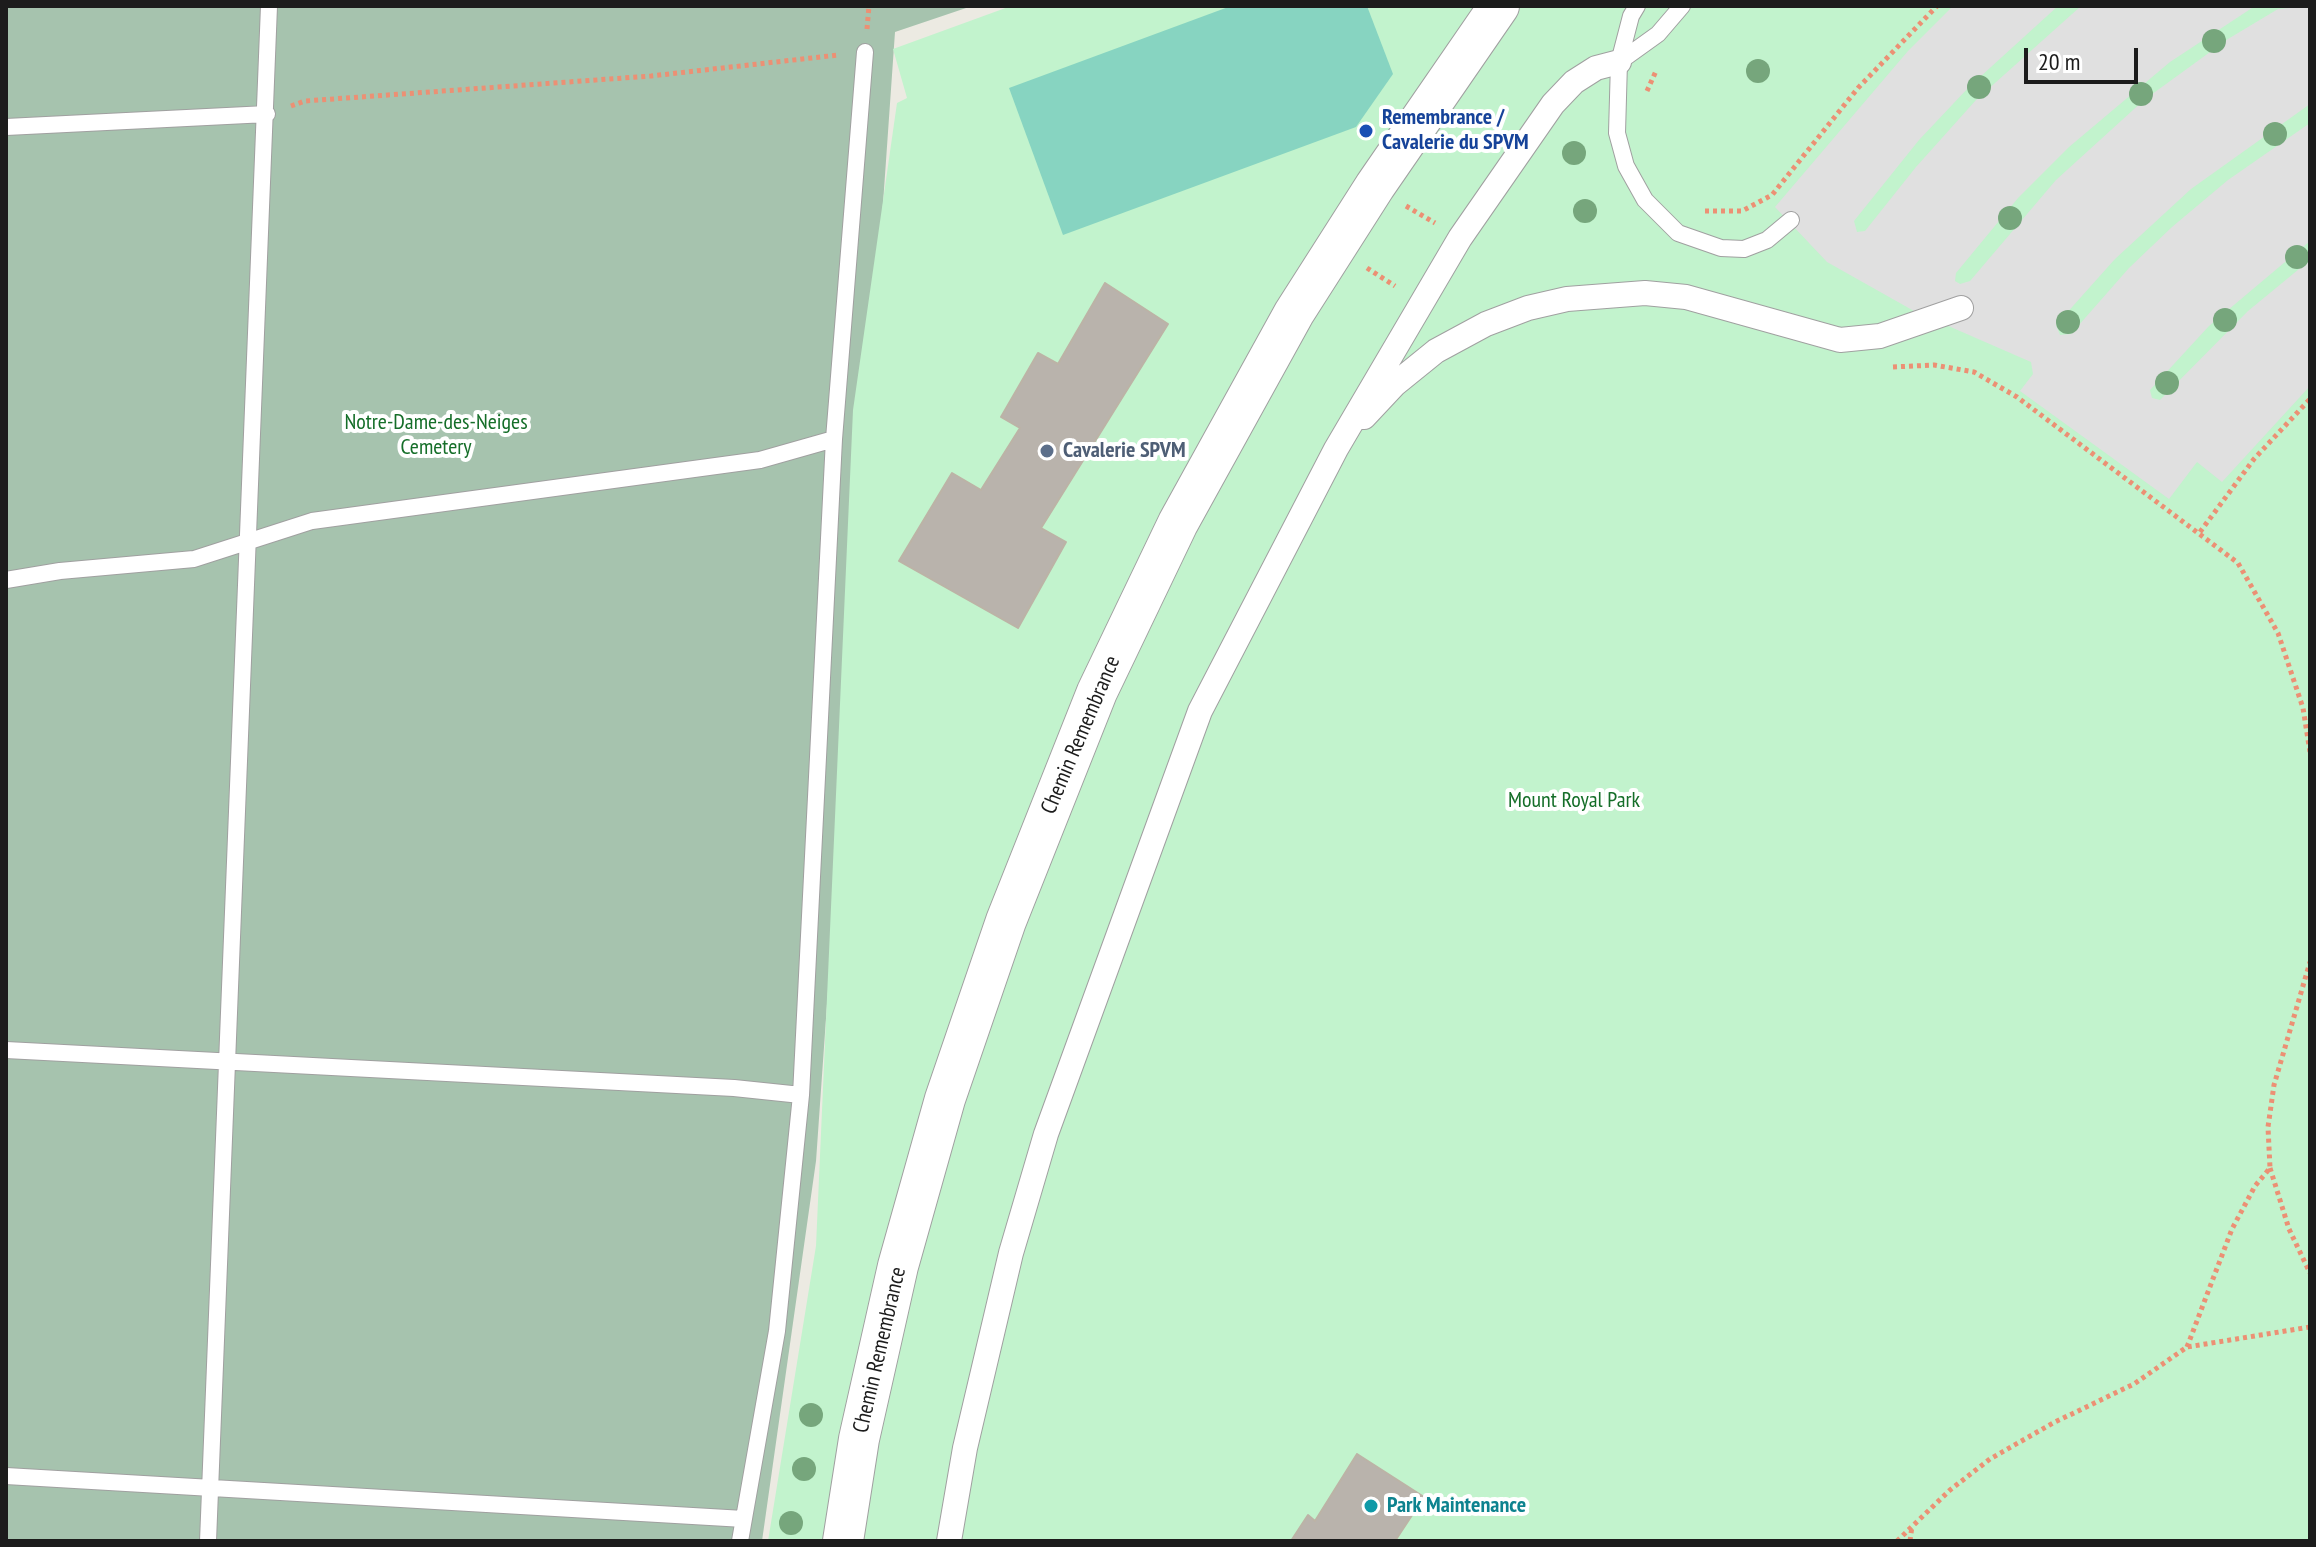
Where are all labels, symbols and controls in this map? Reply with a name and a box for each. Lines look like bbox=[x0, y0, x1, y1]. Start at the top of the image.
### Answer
scale bar bbox=[2028, 32, 2142, 82]
text: 20 m bbox=[2038, 46, 2080, 77]
place label: Remembrance / Cavalerie du SPVM bbox=[1382, 105, 1529, 156]
marker: Remembrance / Cavalerie du SPVM bbox=[1357, 122, 1375, 140]
park label: Notre-Dame-des-Neiges Cemetery bbox=[344, 410, 528, 462]
place label: Cavalerie SPVM bbox=[1063, 438, 1186, 464]
marker: Cavalerie SPVM bbox=[1038, 442, 1056, 460]
street label: Chemin Remembrance bbox=[1036, 652, 1126, 818]
park label: Mount Royal Park bbox=[1508, 788, 1640, 814]
street label: Chemin Remembrance bbox=[848, 1265, 912, 1435]
place label: Park Maintenance bbox=[1387, 1493, 1526, 1519]
marker: Park Maintenance bbox=[1362, 1497, 1380, 1515]

